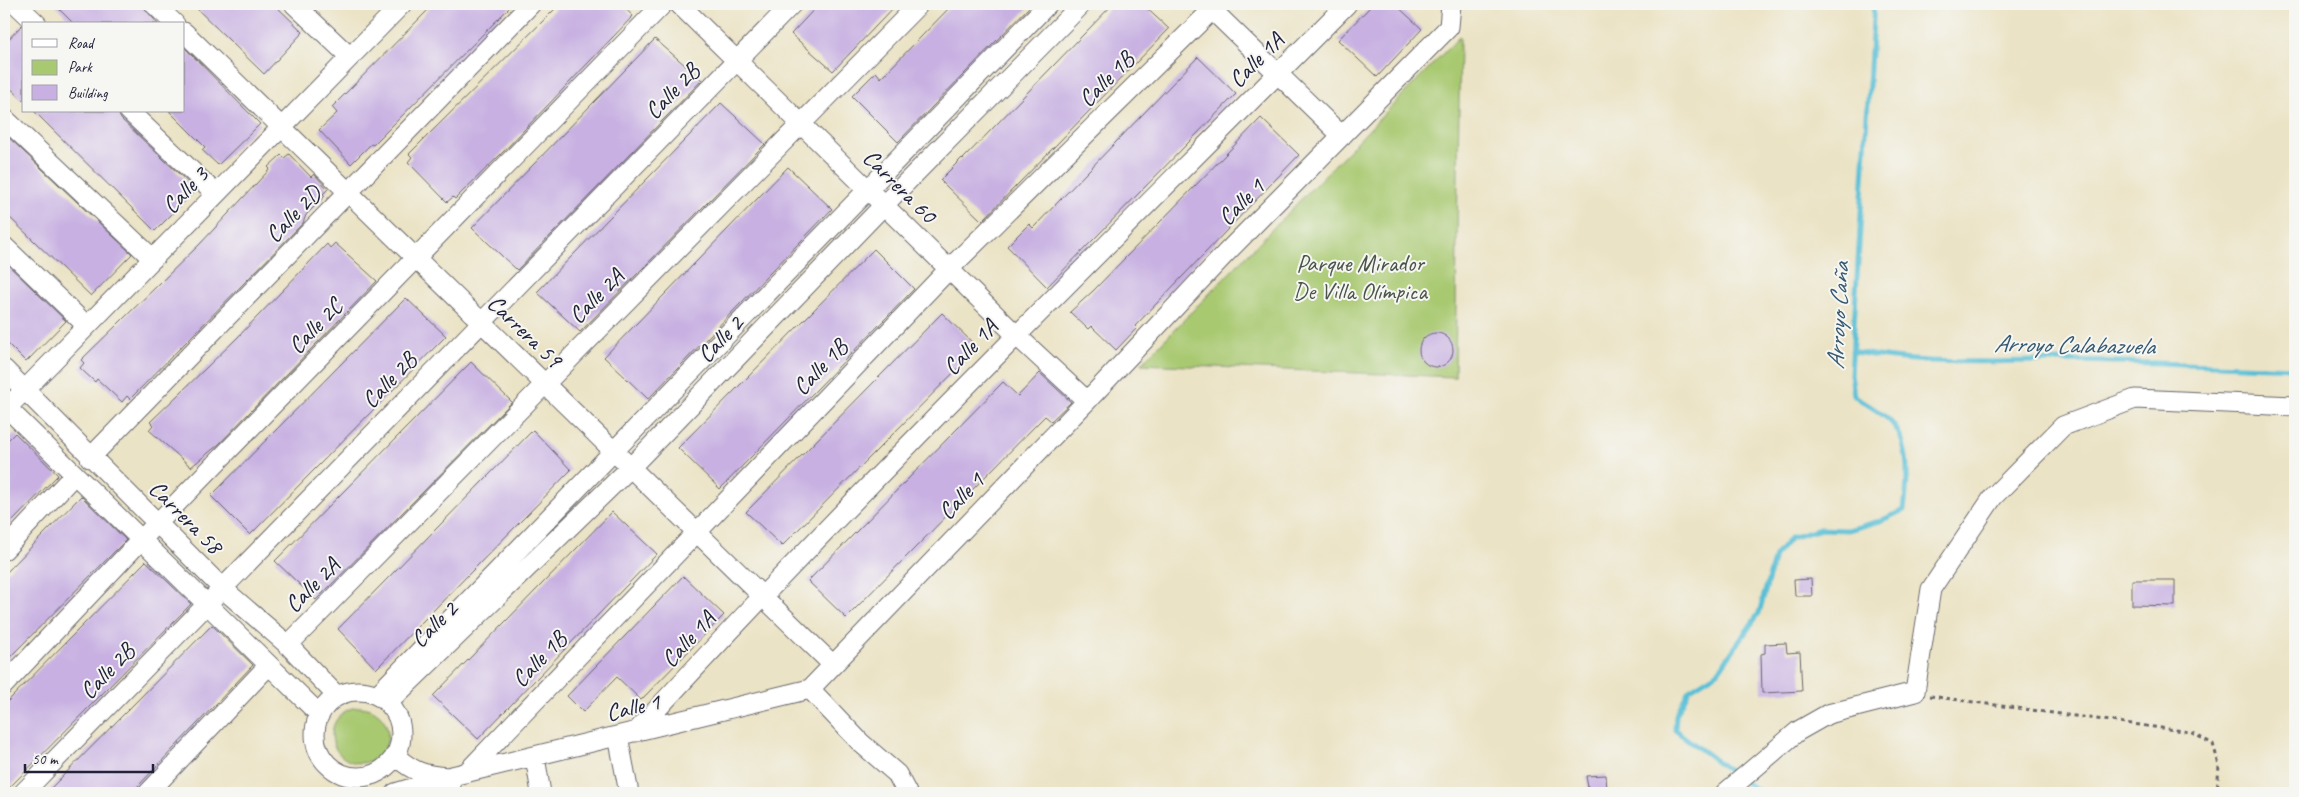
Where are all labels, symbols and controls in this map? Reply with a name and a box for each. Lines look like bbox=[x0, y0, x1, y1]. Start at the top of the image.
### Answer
legend bbox=[22, 22, 185, 112]
street label: Calle 1A bbox=[1222, 25, 1291, 94]
text: Road bbox=[68, 34, 95, 53]
street label: Calle 1B bbox=[1072, 44, 1141, 113]
street label: Calle 2B bbox=[638, 55, 707, 125]
text: Park bbox=[68, 58, 93, 77]
text: Building bbox=[68, 84, 108, 103]
street label: Carrera 60 bbox=[857, 143, 945, 231]
street label: Calle 3 bbox=[155, 158, 216, 220]
street label: Calle 1 bbox=[1211, 171, 1272, 232]
street label: Calle 2D bbox=[259, 178, 329, 249]
park label: Parque Mirador De Villa Olímpica bbox=[1293, 248, 1428, 306]
water label: Arroyo Caña bbox=[1819, 260, 1857, 370]
street label: Calle 2A bbox=[562, 261, 631, 330]
street label: Carrera 59 bbox=[481, 288, 570, 376]
street label: Calle 2C bbox=[281, 290, 350, 360]
street label: Calle 2 bbox=[690, 307, 751, 369]
street label: Calle 1A bbox=[936, 312, 1005, 381]
water label: Arroyo Calabazuela bbox=[1994, 328, 2156, 362]
street label: Calle 1B bbox=[786, 331, 855, 401]
street label: Calle 2B bbox=[355, 344, 424, 414]
street label: Calle 1 bbox=[931, 465, 991, 526]
street label: Carrera 58 bbox=[143, 474, 231, 562]
street label: Calle 2A bbox=[278, 550, 347, 619]
street label: Calle 2 bbox=[404, 593, 466, 654]
street label: Calle 1A bbox=[654, 604, 722, 674]
street label: Calle 1B bbox=[505, 623, 574, 693]
street label: Calle 2B bbox=[73, 635, 142, 705]
street label: Calle 1 bbox=[603, 686, 664, 728]
scale bar bbox=[25, 742, 152, 774]
text: 50 m bbox=[32, 750, 59, 769]

